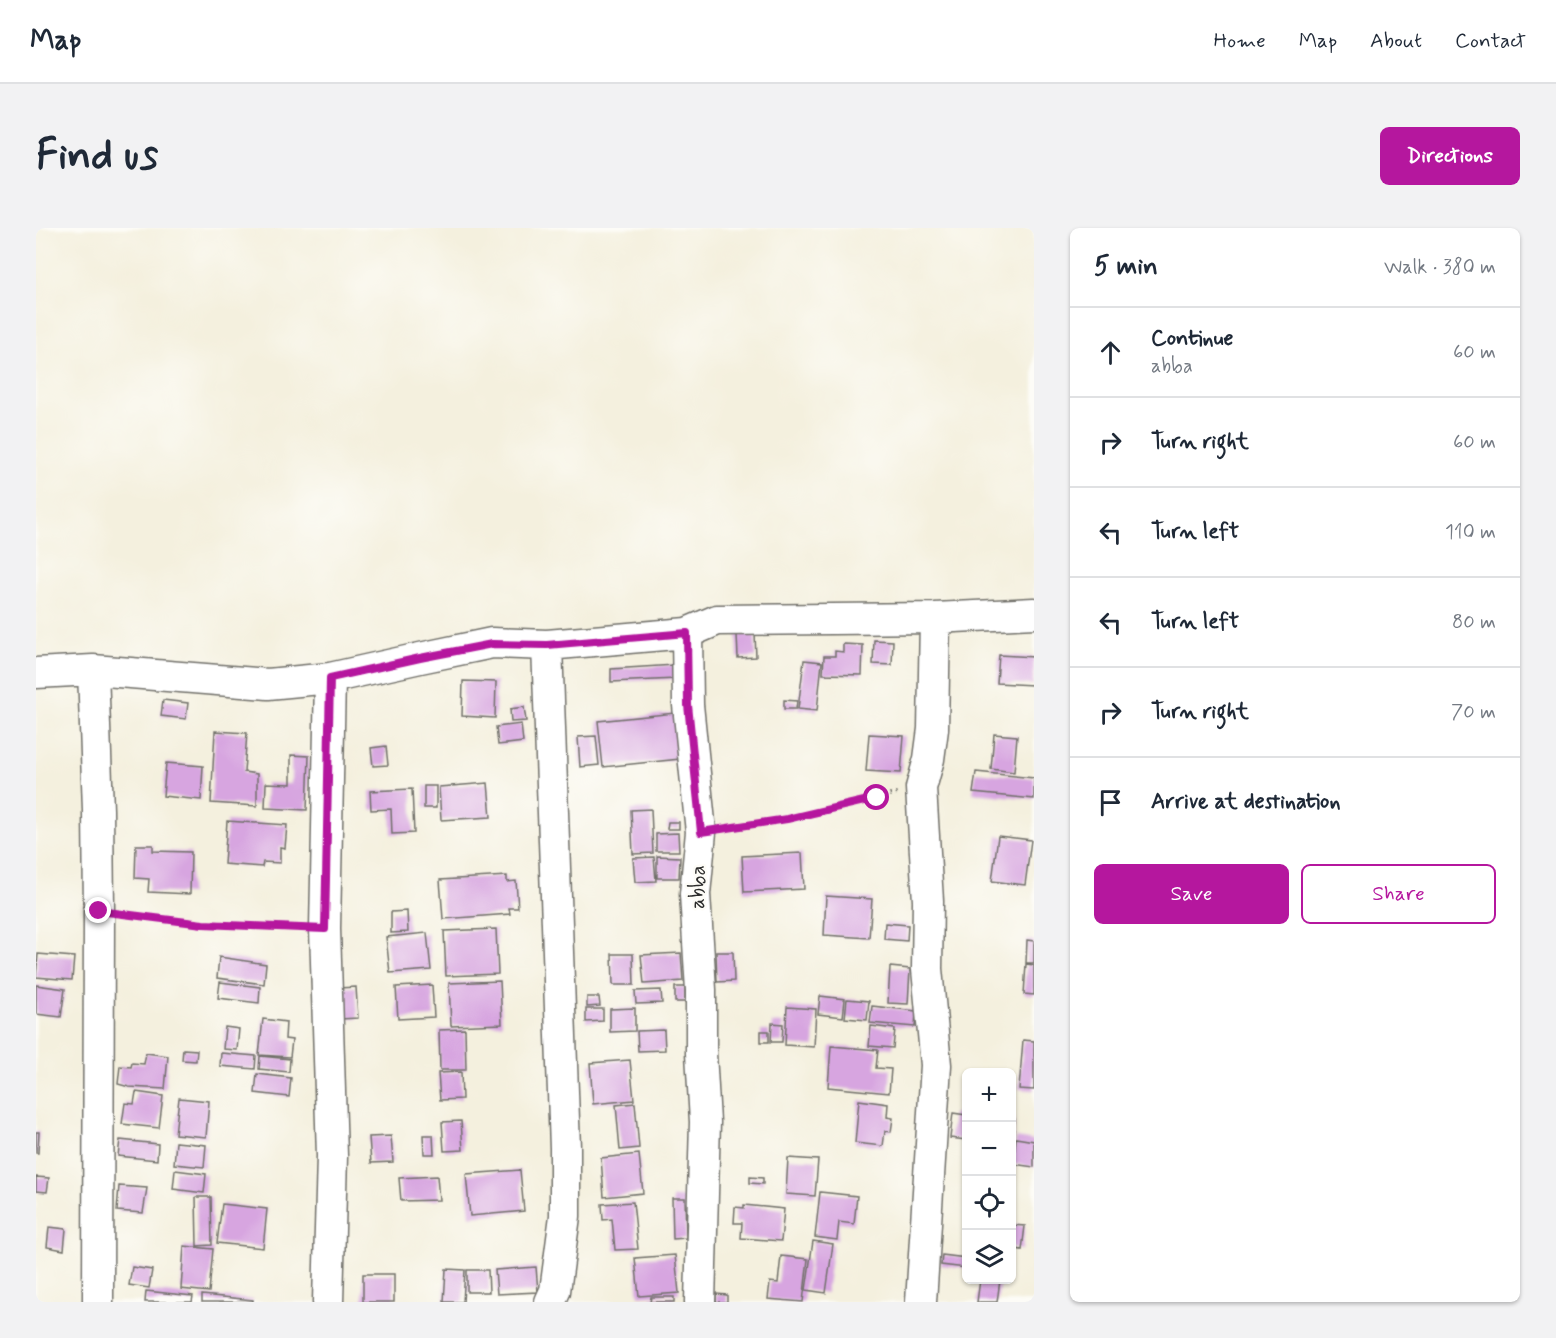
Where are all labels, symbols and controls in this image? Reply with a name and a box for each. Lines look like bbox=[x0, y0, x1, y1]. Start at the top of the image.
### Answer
text: Map bbox=[30, 23, 81, 60]
text: Home bbox=[1214, 27, 1266, 55]
text: Map bbox=[1299, 27, 1337, 55]
text: About bbox=[1370, 27, 1422, 55]
text: Contact bbox=[1455, 27, 1526, 55]
button: Directions bbox=[1380, 127, 1520, 185]
text: Find us bbox=[36, 129, 158, 184]
text: 5 min bbox=[1094, 250, 1158, 284]
text: Walk · 380 m bbox=[1384, 254, 1496, 281]
text: Continue bbox=[1151, 325, 1233, 353]
icon: ahead bbox=[1094, 336, 1127, 369]
text: 60 m bbox=[1453, 339, 1496, 366]
text: abba bbox=[1151, 353, 1193, 380]
icon: right bbox=[1094, 426, 1127, 459]
text: Turn right bbox=[1151, 428, 1249, 456]
text: 60 m bbox=[1453, 429, 1496, 456]
icon: left bbox=[1094, 516, 1127, 549]
text: Turn left bbox=[1151, 518, 1239, 546]
text: 110 m bbox=[1445, 519, 1496, 546]
icon: left bbox=[1094, 606, 1127, 639]
text: Turn left bbox=[1151, 608, 1239, 636]
text: 80 m bbox=[1452, 609, 1496, 636]
icon: right bbox=[1094, 696, 1127, 729]
text: Turn right bbox=[1151, 698, 1249, 726]
text: 70 m bbox=[1451, 699, 1496, 726]
route start bbox=[863, 784, 889, 810]
icon: arrive bbox=[1094, 786, 1127, 819]
text: Arrive at destination bbox=[1151, 788, 1341, 816]
button: Save bbox=[1094, 864, 1289, 924]
button: Share bbox=[1301, 864, 1496, 924]
street label: abba bbox=[684, 865, 712, 909]
route end bbox=[85, 897, 111, 923]
map controls bbox=[962, 1068, 1016, 1284]
button: + bbox=[962, 1068, 1016, 1122]
button: − bbox=[962, 1122, 1016, 1176]
button: locate bbox=[962, 1176, 1016, 1230]
button: layers bbox=[962, 1230, 1016, 1284]

